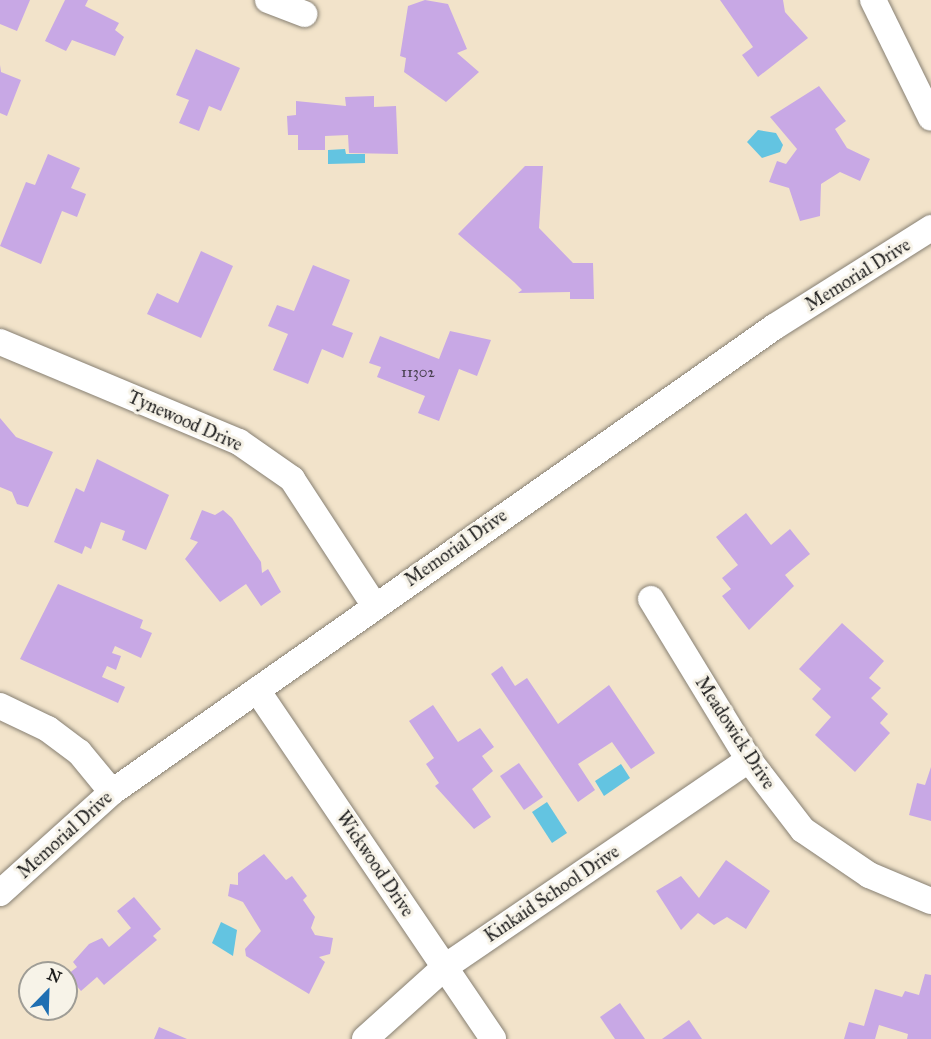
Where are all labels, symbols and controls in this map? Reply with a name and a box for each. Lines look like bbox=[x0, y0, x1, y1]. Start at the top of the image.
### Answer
street label: Memorial Drive bbox=[802, 234, 914, 316]
house number: 11302 bbox=[401, 364, 435, 382]
street label: Tynewood Drive bbox=[125, 386, 245, 456]
street label: Memorial Drive bbox=[401, 505, 511, 591]
street label: Meadowick Drive bbox=[691, 673, 779, 793]
street label: Memorial Drive bbox=[13, 787, 117, 883]
street label: Wickwood Drive bbox=[332, 807, 418, 921]
street label: Kinkaid School Drive bbox=[481, 841, 623, 947]
north arrow bbox=[18, 961, 78, 1021]
text: N bbox=[44, 964, 64, 987]

